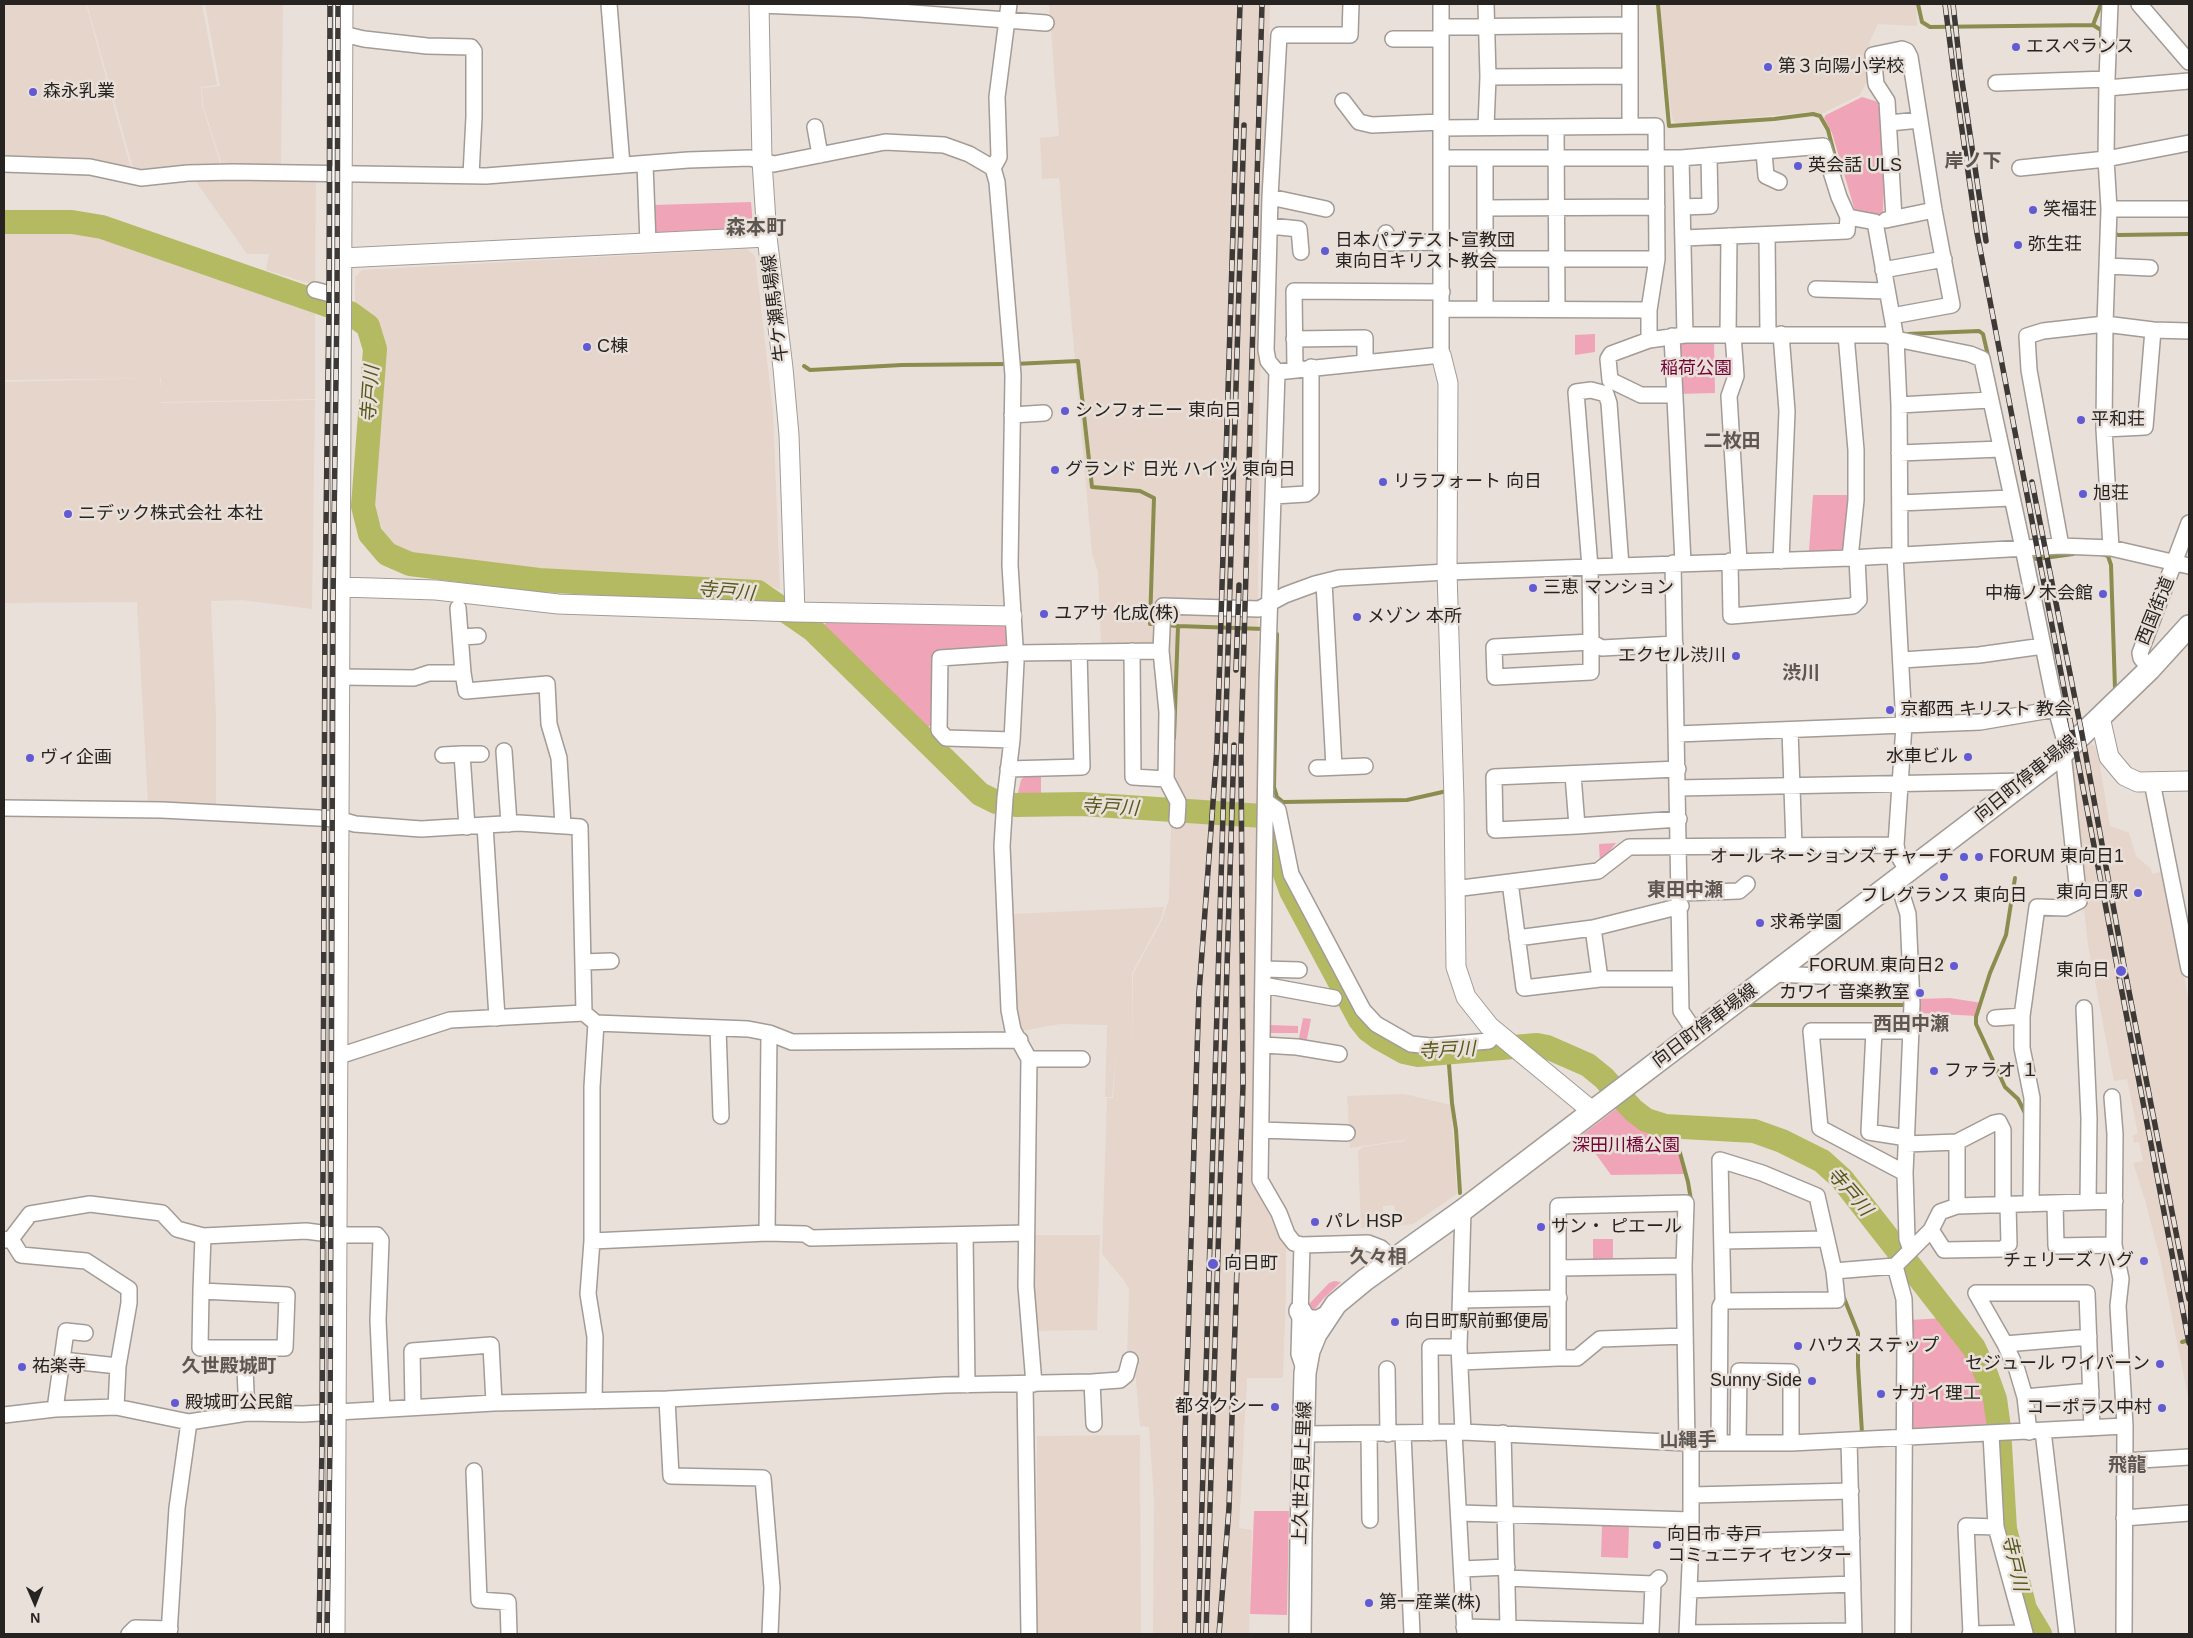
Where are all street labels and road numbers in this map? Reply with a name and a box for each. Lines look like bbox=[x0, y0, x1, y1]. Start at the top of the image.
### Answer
street label: 牛ケ瀬馬場線 bbox=[759, 253, 793, 363]
street label: 西国街道 bbox=[2133, 574, 2179, 648]
street label: 向日町停車場線 bbox=[1970, 731, 2082, 827]
street label: 向日町停車場線 bbox=[1648, 979, 1762, 1073]
street label: 上久世石見上里線 bbox=[1290, 1401, 1316, 1545]

